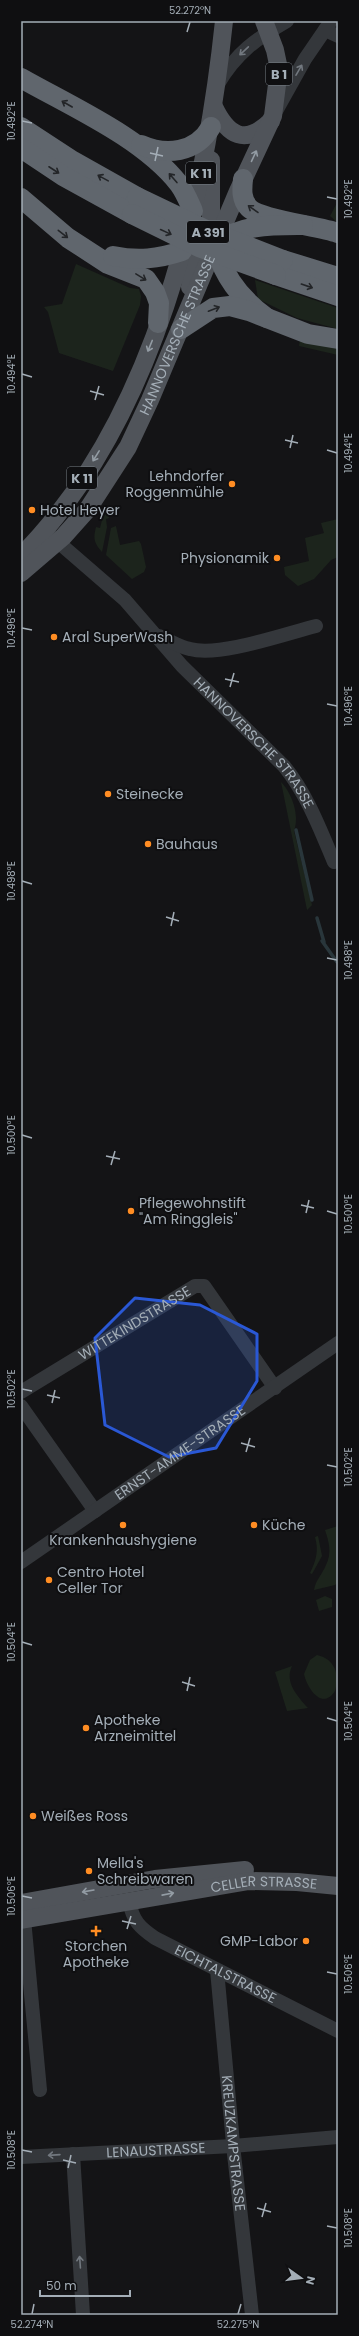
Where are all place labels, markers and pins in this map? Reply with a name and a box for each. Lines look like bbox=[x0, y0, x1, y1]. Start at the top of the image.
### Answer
place label: Lehndorfer Roggenmühle bbox=[125, 466, 224, 502]
marker: Lehndorfer Roggenmühle bbox=[227, 479, 237, 489]
place label: Hotel Heyer bbox=[40, 500, 120, 520]
marker: Hotel Heyer bbox=[27, 505, 37, 515]
place label: Physionamik bbox=[181, 548, 270, 568]
marker: Physionamik bbox=[272, 553, 282, 563]
place label: Aral SuperWash bbox=[62, 627, 173, 647]
marker: Aral SuperWash bbox=[49, 632, 59, 642]
place label: Steinecke bbox=[116, 784, 184, 804]
marker: Steinecke bbox=[103, 789, 113, 799]
place label: Bauhaus bbox=[156, 834, 218, 854]
marker: Bauhaus bbox=[143, 839, 153, 849]
place label: Pflegewohnstift "Am Ringgleis" bbox=[139, 1193, 246, 1229]
marker: Pflegewohnstift "Am Ringgleis" bbox=[126, 1206, 136, 1216]
place label: Küche bbox=[262, 1515, 306, 1535]
marker: Krankenhaushygiene bbox=[118, 1520, 128, 1530]
marker: Küche bbox=[249, 1520, 259, 1530]
place label: Krankenhaushygiene bbox=[49, 1530, 197, 1550]
place label: Centro Hotel Celler Tor bbox=[57, 1562, 144, 1598]
marker: Centro Hotel Celler Tor bbox=[44, 1575, 54, 1585]
place label: Apotheke Arzneimittel bbox=[94, 1710, 176, 1746]
marker: Apotheke Arzneimittel bbox=[81, 1723, 91, 1733]
place label: Weißes Ross bbox=[41, 1806, 128, 1826]
marker: Weißes Ross bbox=[28, 1811, 38, 1821]
place label: Mella's Schreibwaren bbox=[97, 1853, 193, 1889]
marker: Mella's Schreibwaren bbox=[84, 1866, 94, 1876]
marker: Storchen Apotheke bbox=[91, 1926, 101, 1936]
place label: GMP-Labor bbox=[220, 1931, 298, 1951]
place label: Storchen Apotheke bbox=[63, 1936, 130, 1972]
marker: GMP-Labor bbox=[301, 1936, 311, 1946]

